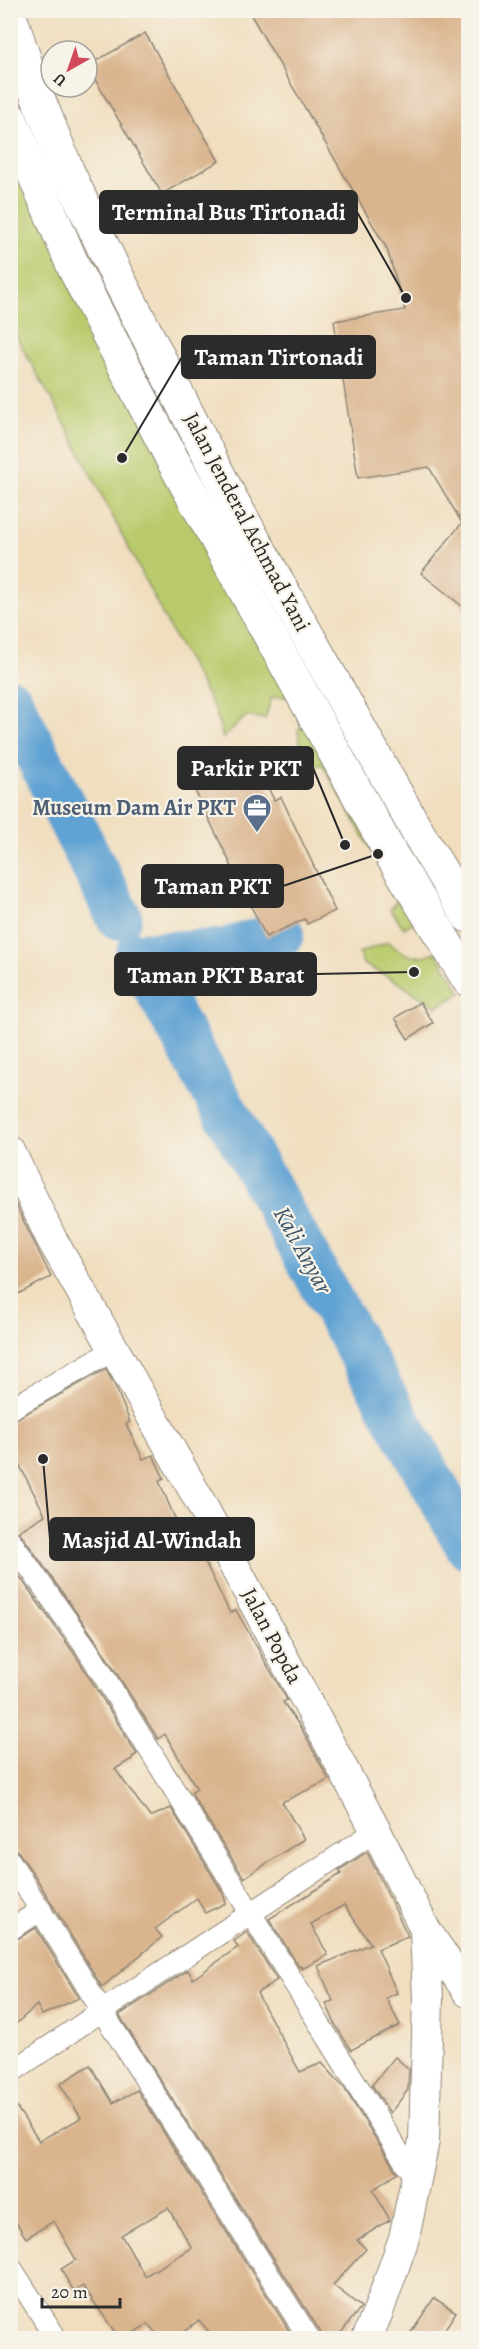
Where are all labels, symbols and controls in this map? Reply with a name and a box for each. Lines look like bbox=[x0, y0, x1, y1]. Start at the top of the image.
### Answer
north arrow bbox=[39, 39, 99, 99]
text: U bbox=[49, 68, 71, 92]
callout: Terminal Bus Tirtonadi bbox=[100, 191, 357, 233]
text: Terminal Bus Tirtonadi bbox=[112, 196, 346, 228]
callout: Taman Tirtonadi bbox=[182, 336, 375, 378]
text: Taman Tirtonadi bbox=[194, 341, 364, 373]
street label: Jalan Jenderal Achmad Yani bbox=[176, 407, 318, 637]
callout: Parkir PKT bbox=[178, 747, 313, 789]
text: Parkir PKT bbox=[190, 752, 302, 784]
office icon: Museum Dam Air PKT bbox=[241, 792, 273, 834]
place label: Museum Dam Air PKT bbox=[32, 793, 237, 823]
callout: Taman PKT bbox=[142, 865, 283, 907]
text: Taman PKT bbox=[155, 870, 272, 902]
callout: Taman PKT Barat bbox=[115, 953, 316, 995]
text: Taman PKT Barat bbox=[128, 959, 304, 991]
water label: Kali Anyar bbox=[266, 1201, 340, 1300]
callout: Masjid Al-Windah bbox=[50, 1518, 254, 1560]
text: Masjid Al-Windah bbox=[62, 1524, 242, 1556]
street label: Jalan Popda bbox=[234, 1583, 310, 1690]
scale bar bbox=[42, 2271, 120, 2309]
text: 20 m bbox=[51, 2280, 88, 2304]

